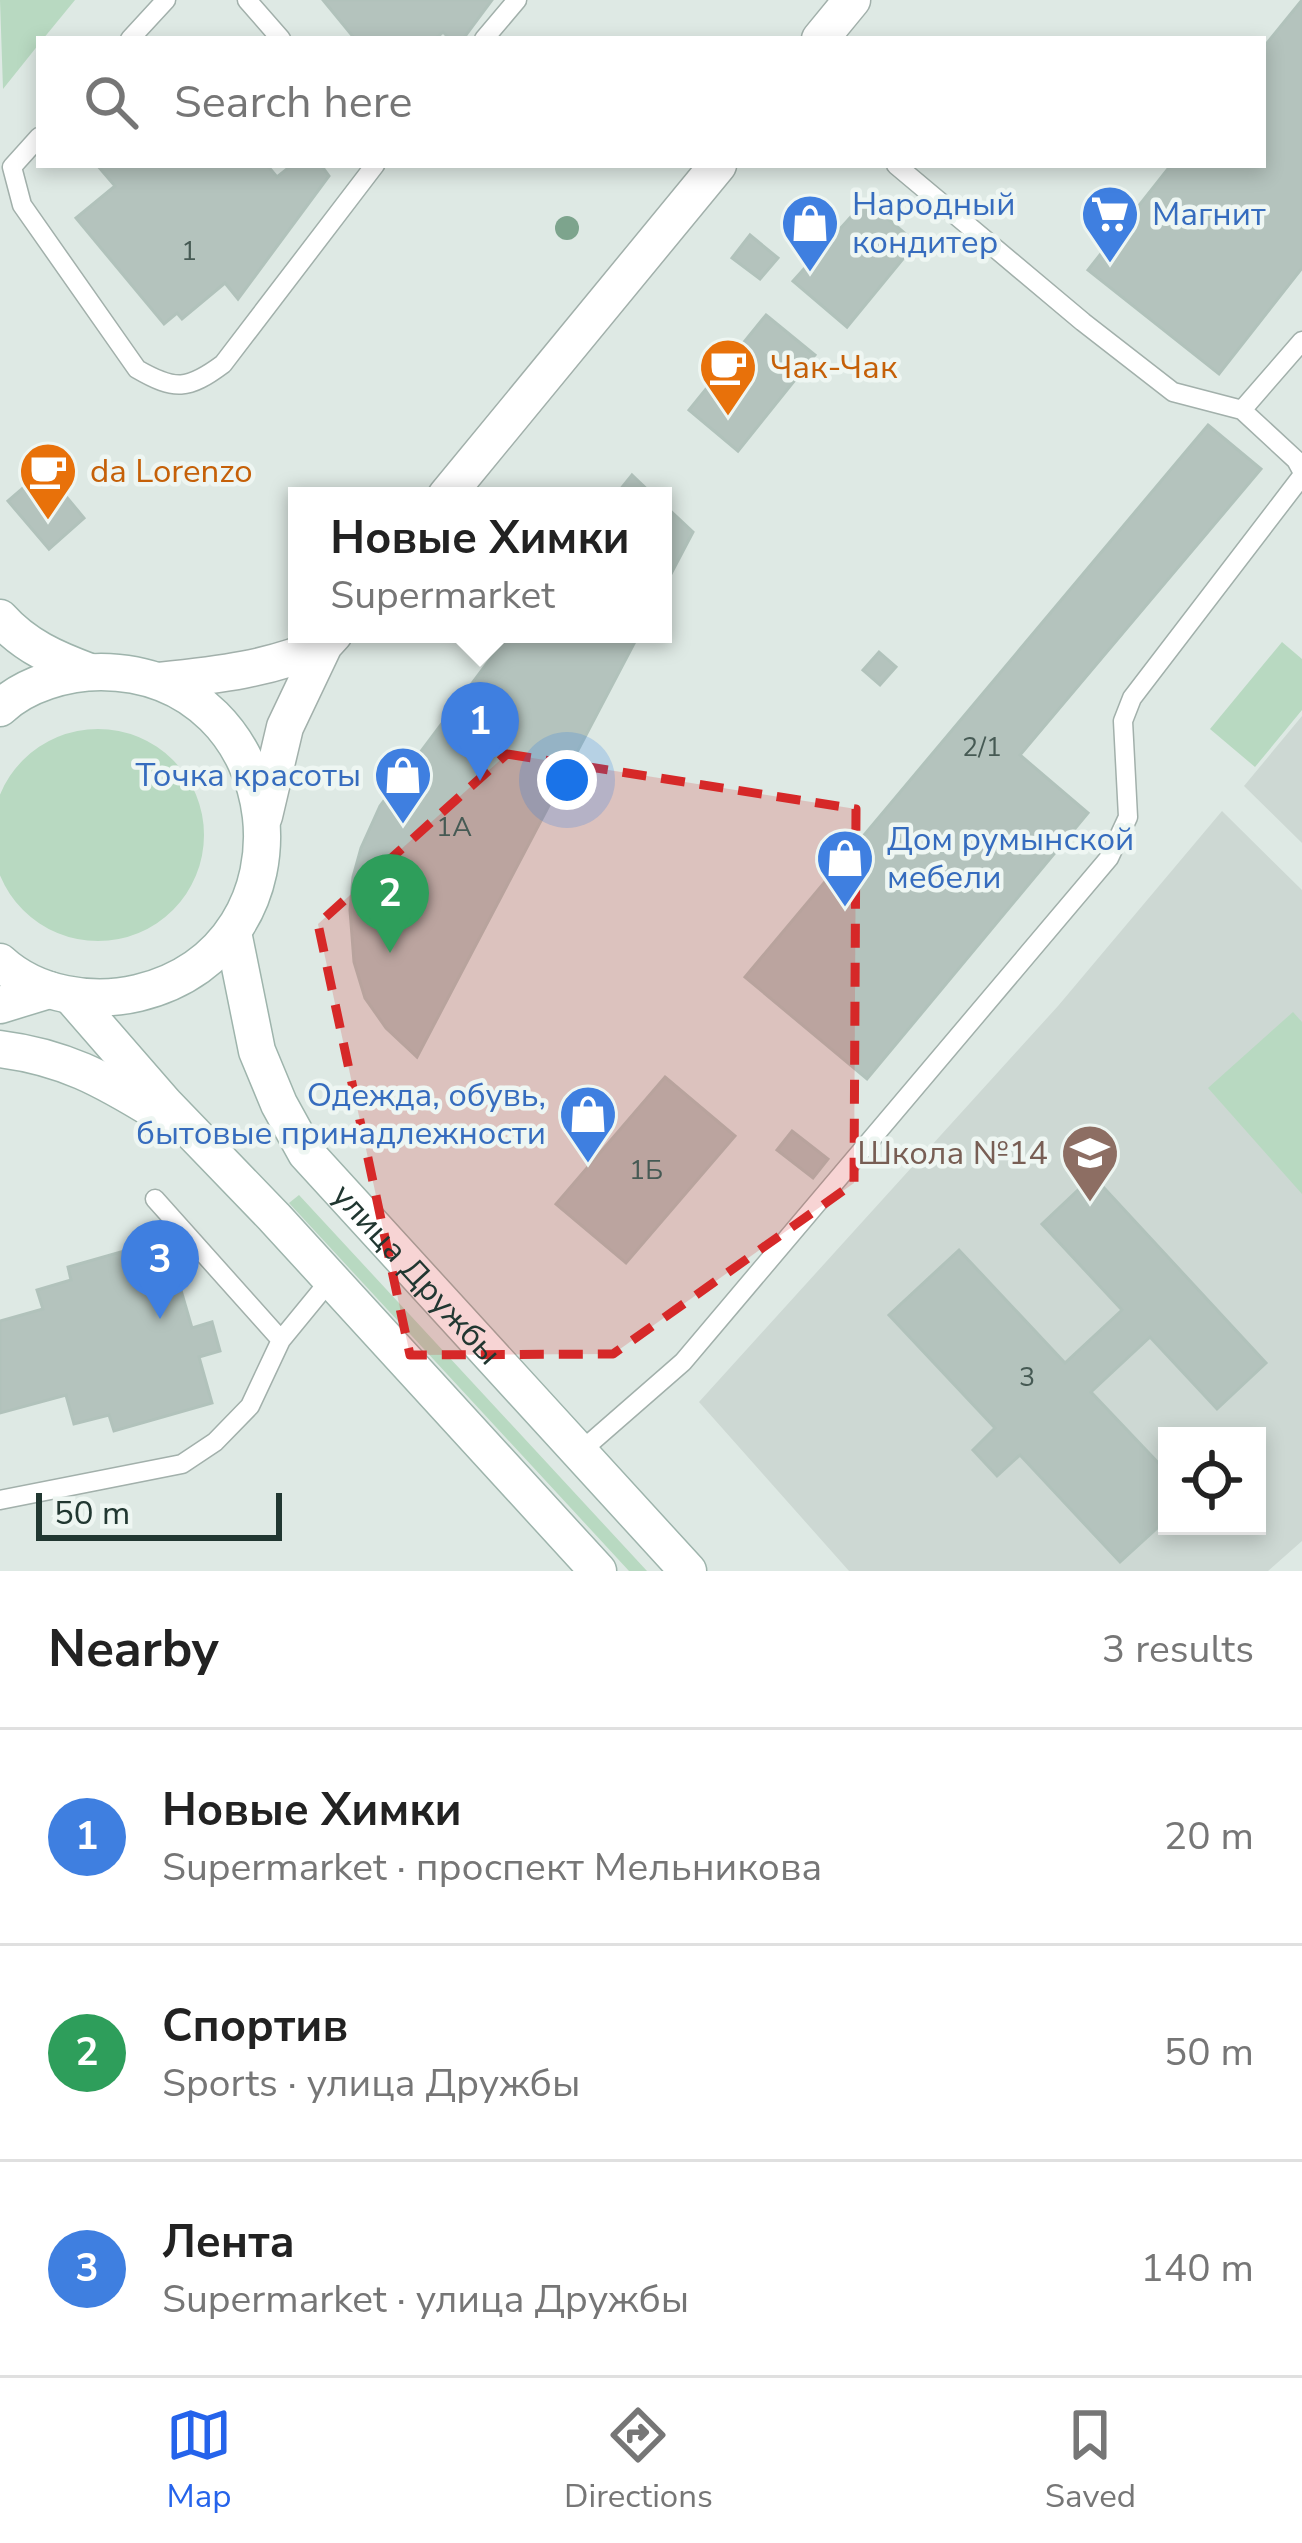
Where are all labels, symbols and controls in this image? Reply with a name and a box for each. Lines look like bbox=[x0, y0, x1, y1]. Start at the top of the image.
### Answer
search box bbox=[36, 36, 1266, 168]
icon: search bbox=[78, 69, 144, 135]
text: Search here bbox=[174, 72, 413, 133]
place label: Народный кондитер bbox=[852, 182, 1015, 265]
supermarket icon: Магнит bbox=[1079, 183, 1141, 265]
shop icon: Народный кондитер bbox=[779, 192, 841, 274]
place label: Магнит bbox=[1152, 192, 1266, 237]
house number: 1 bbox=[181, 233, 197, 270]
cafe icon: Чак-Чак bbox=[697, 336, 759, 418]
place label: Чак-Чак bbox=[770, 345, 898, 390]
cafe icon: da Lorenzo bbox=[17, 440, 79, 522]
place label: da Lorenzo bbox=[90, 449, 253, 494]
popup bbox=[288, 487, 672, 643]
text: Новые Химки bbox=[330, 508, 630, 569]
text: Supermarket bbox=[330, 569, 555, 622]
pin: 1 bbox=[441, 682, 519, 781]
house number: 2/1 bbox=[962, 729, 1002, 766]
shop icon: Точка красоты bbox=[372, 744, 434, 826]
your location bbox=[537, 750, 597, 810]
place label: Точка красоты bbox=[135, 753, 361, 798]
house number: 1А bbox=[436, 809, 472, 846]
place label: Дом румынской мебели bbox=[887, 817, 1134, 900]
shop icon: Дом румынской мебели bbox=[814, 827, 876, 909]
pin: 2 bbox=[351, 854, 429, 953]
place label: Одежда, обувь, бытовые принадлежности bbox=[136, 1073, 546, 1156]
shop icon: Одежда, обувь, бытовые принадлежности bbox=[557, 1083, 619, 1165]
school or university icon: Школа №14 bbox=[1059, 1122, 1121, 1204]
place label: Школа №14 bbox=[857, 1131, 1048, 1176]
house number: 1Б bbox=[629, 1152, 663, 1189]
street label: улица Дружбы bbox=[322, 1174, 512, 1375]
pin: 3 bbox=[121, 1220, 199, 1319]
house number: 3 bbox=[1019, 1359, 1035, 1396]
map controls bbox=[1158, 1427, 1266, 1535]
button: locate bbox=[1158, 1427, 1266, 1535]
scale bar bbox=[36, 1487, 282, 1540]
text: 50 m bbox=[54, 1491, 130, 1536]
text: Nearby bbox=[48, 1614, 219, 1684]
text: 3 results bbox=[1102, 1623, 1254, 1676]
text: Новые Химки bbox=[162, 1780, 462, 1841]
text: 1 bbox=[75, 1810, 99, 1863]
text: 20 m bbox=[1164, 1810, 1254, 1863]
text: Supermarket · проспект Мельникова bbox=[162, 1841, 822, 1894]
text: Спортив bbox=[162, 1996, 348, 2057]
text: 2 bbox=[75, 2026, 99, 2079]
text: 50 m bbox=[1164, 2026, 1254, 2079]
text: Sports · улица Дружбы bbox=[162, 2057, 580, 2110]
text: Лента bbox=[162, 2212, 295, 2273]
text: 3 bbox=[75, 2242, 99, 2295]
text: 140 m bbox=[1140, 2242, 1254, 2295]
text: Supermarket · улица Дружбы bbox=[162, 2273, 689, 2326]
tab: Map bbox=[166, 2402, 232, 2519]
tab: Directions bbox=[564, 2402, 713, 2519]
tab: Saved bbox=[1045, 2402, 1136, 2519]

